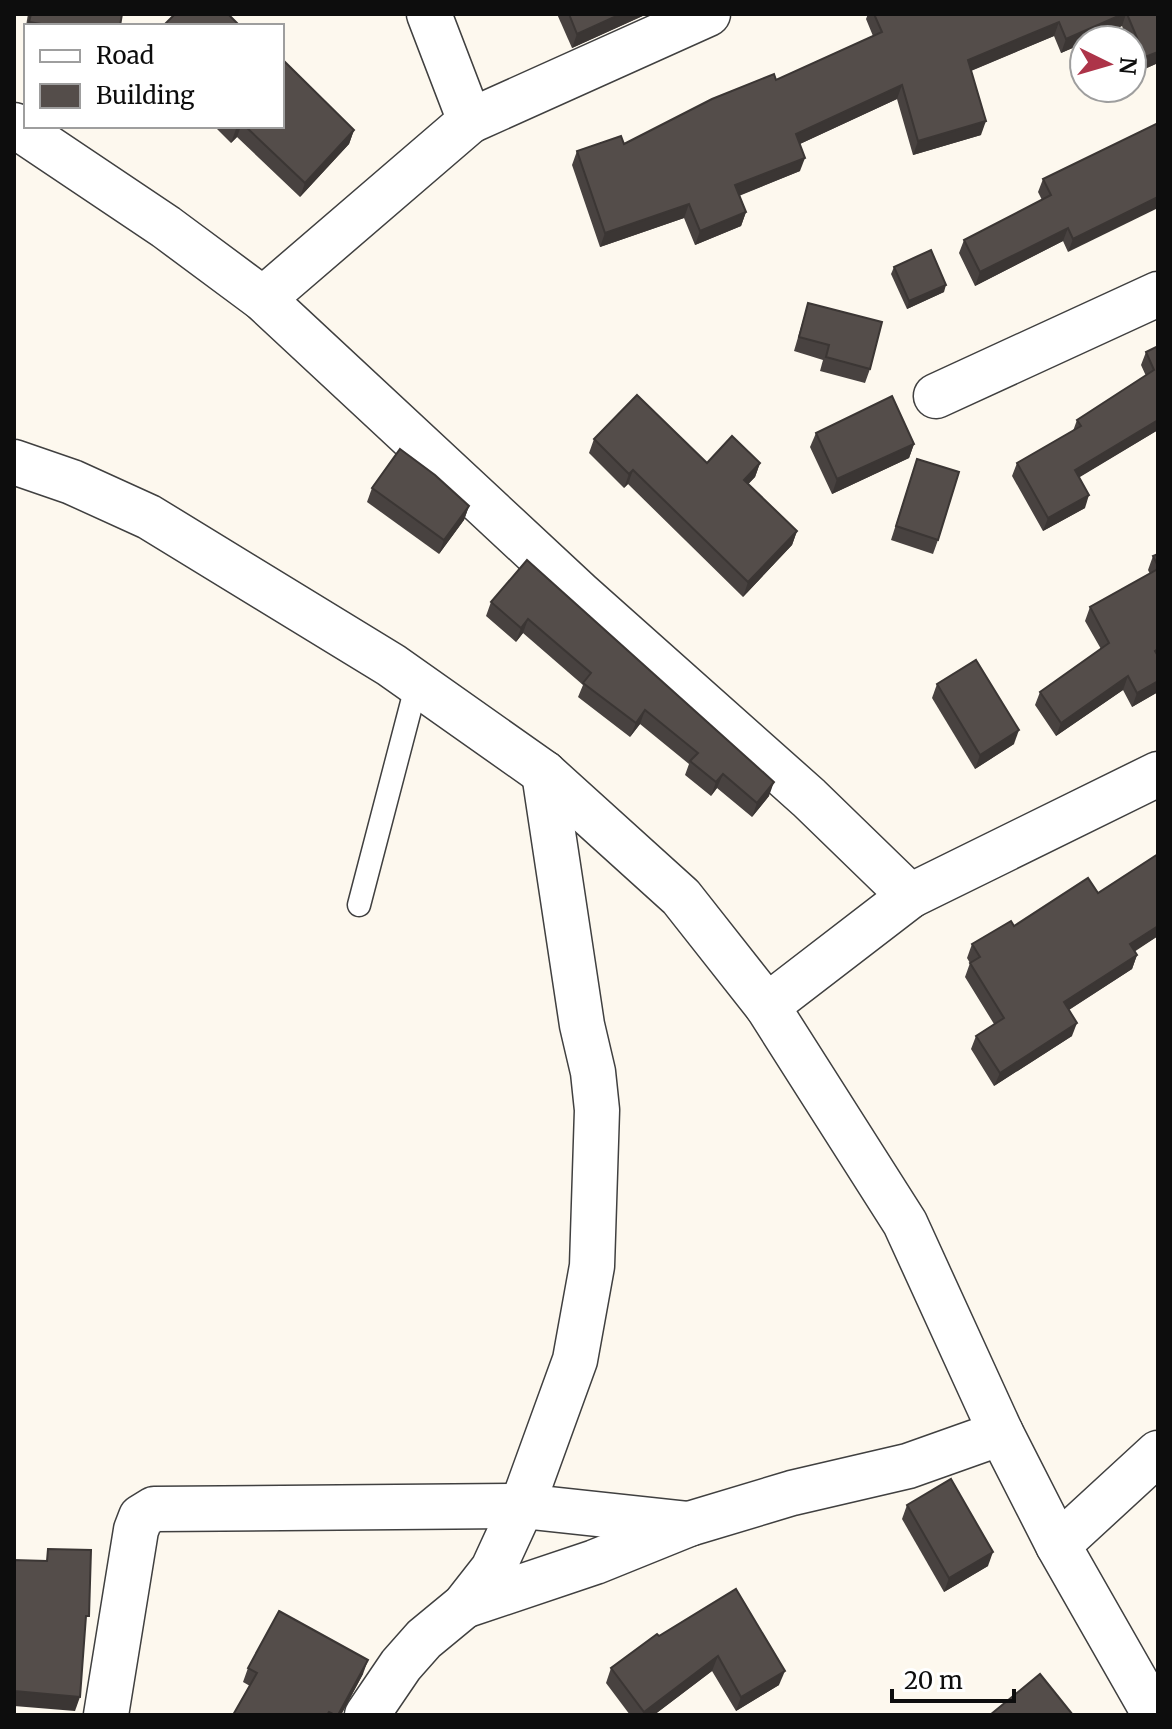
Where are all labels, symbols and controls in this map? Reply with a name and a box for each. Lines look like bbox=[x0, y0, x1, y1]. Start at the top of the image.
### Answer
legend bbox=[24, 24, 284, 128]
north arrow bbox=[1068, 24, 1148, 104]
text: Road bbox=[96, 40, 154, 71]
text: N bbox=[1113, 56, 1143, 76]
text: Building bbox=[96, 80, 195, 111]
scale bar bbox=[892, 1653, 1014, 1703]
text: 20 m bbox=[904, 1665, 963, 1696]

